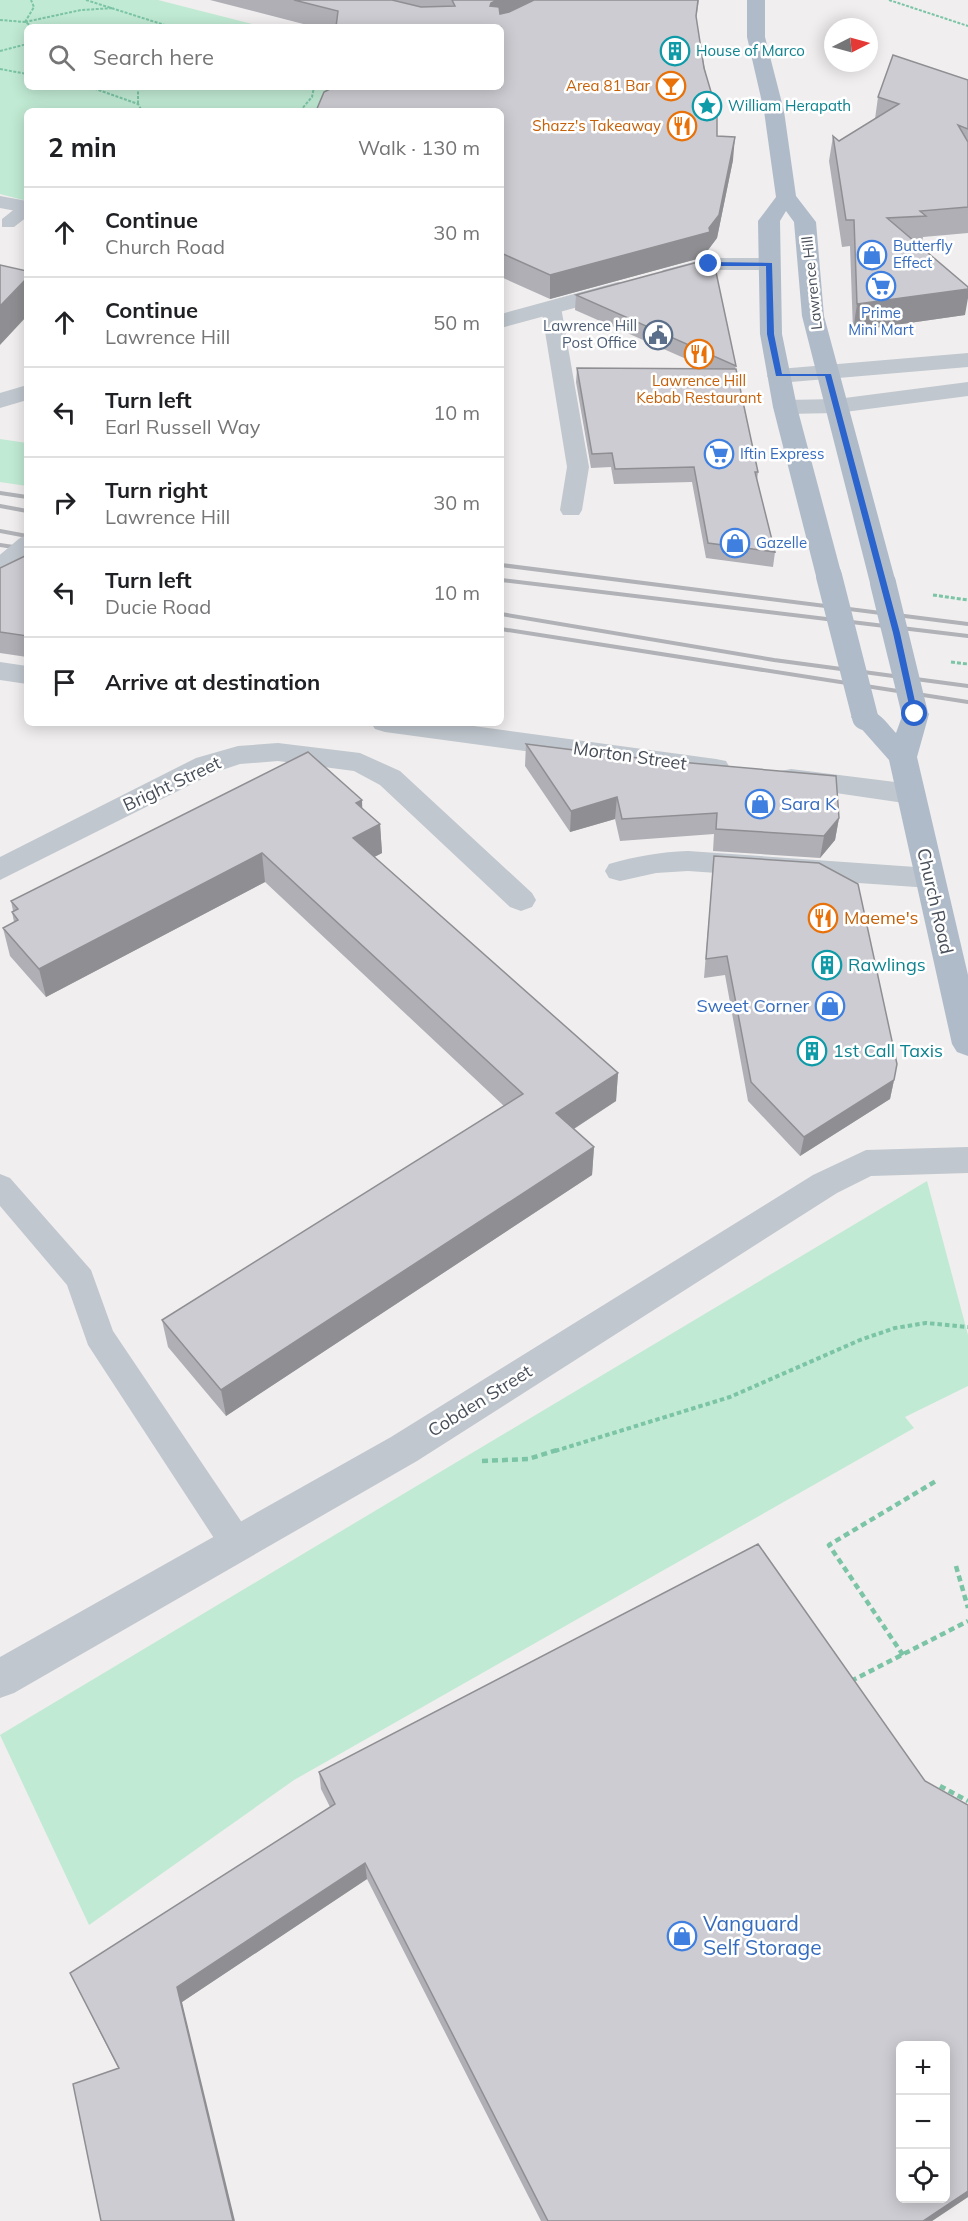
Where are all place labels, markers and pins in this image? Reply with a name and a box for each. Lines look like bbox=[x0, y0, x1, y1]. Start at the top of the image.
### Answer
building icon: House of Marco bbox=[659, 35, 691, 67]
place label: House of Marco bbox=[696, 41, 805, 60]
bar icon: Area 81 Bar bbox=[655, 70, 687, 102]
place label: Area 81 Bar bbox=[566, 76, 651, 95]
place icon: William Herapath bbox=[691, 90, 723, 122]
place label: William Herapath bbox=[728, 96, 851, 115]
restaurant icon: Shazz's Takeaway bbox=[666, 110, 698, 142]
place label: Shazz's Takeaway bbox=[532, 116, 661, 135]
place label: Butterfly Effect bbox=[893, 236, 953, 272]
shop icon: Butterfly Effect bbox=[856, 239, 888, 271]
supermarket icon: Prime Mini Mart bbox=[865, 270, 897, 302]
place label: Prime Mini Mart bbox=[848, 303, 914, 339]
place label: Lawrence Hill Post Office bbox=[543, 316, 637, 352]
public building icon: Lawrence Hill Post Office bbox=[642, 319, 674, 351]
restaurant icon: Lawrence Hill Kebab Restaurant bbox=[683, 338, 715, 370]
place label: Lawrence Hill Kebab Restaurant bbox=[636, 371, 762, 407]
supermarket icon: Iftin Express bbox=[703, 438, 735, 470]
place label: Iftin Express bbox=[740, 444, 824, 463]
shop icon: Gazelle bbox=[719, 527, 751, 559]
place label: Gazelle bbox=[756, 533, 807, 552]
shop icon: Sara K bbox=[744, 788, 776, 820]
place label: Sara K bbox=[781, 792, 837, 815]
restaurant icon: Maeme's bbox=[807, 902, 839, 934]
place label: Maeme's bbox=[844, 906, 919, 929]
building icon: Rawlings bbox=[811, 949, 843, 981]
place label: Rawlings bbox=[848, 953, 926, 976]
shop icon: Sweet Corner bbox=[814, 990, 846, 1022]
place label: Sweet Corner bbox=[696, 994, 809, 1017]
building icon: 1st Call Taxis bbox=[796, 1035, 828, 1067]
place label: 1st Call Taxis bbox=[833, 1039, 943, 1062]
place label: Vanguard Self Storage bbox=[703, 1910, 822, 1960]
shop icon: Vanguard Self Storage bbox=[666, 1920, 698, 1952]

